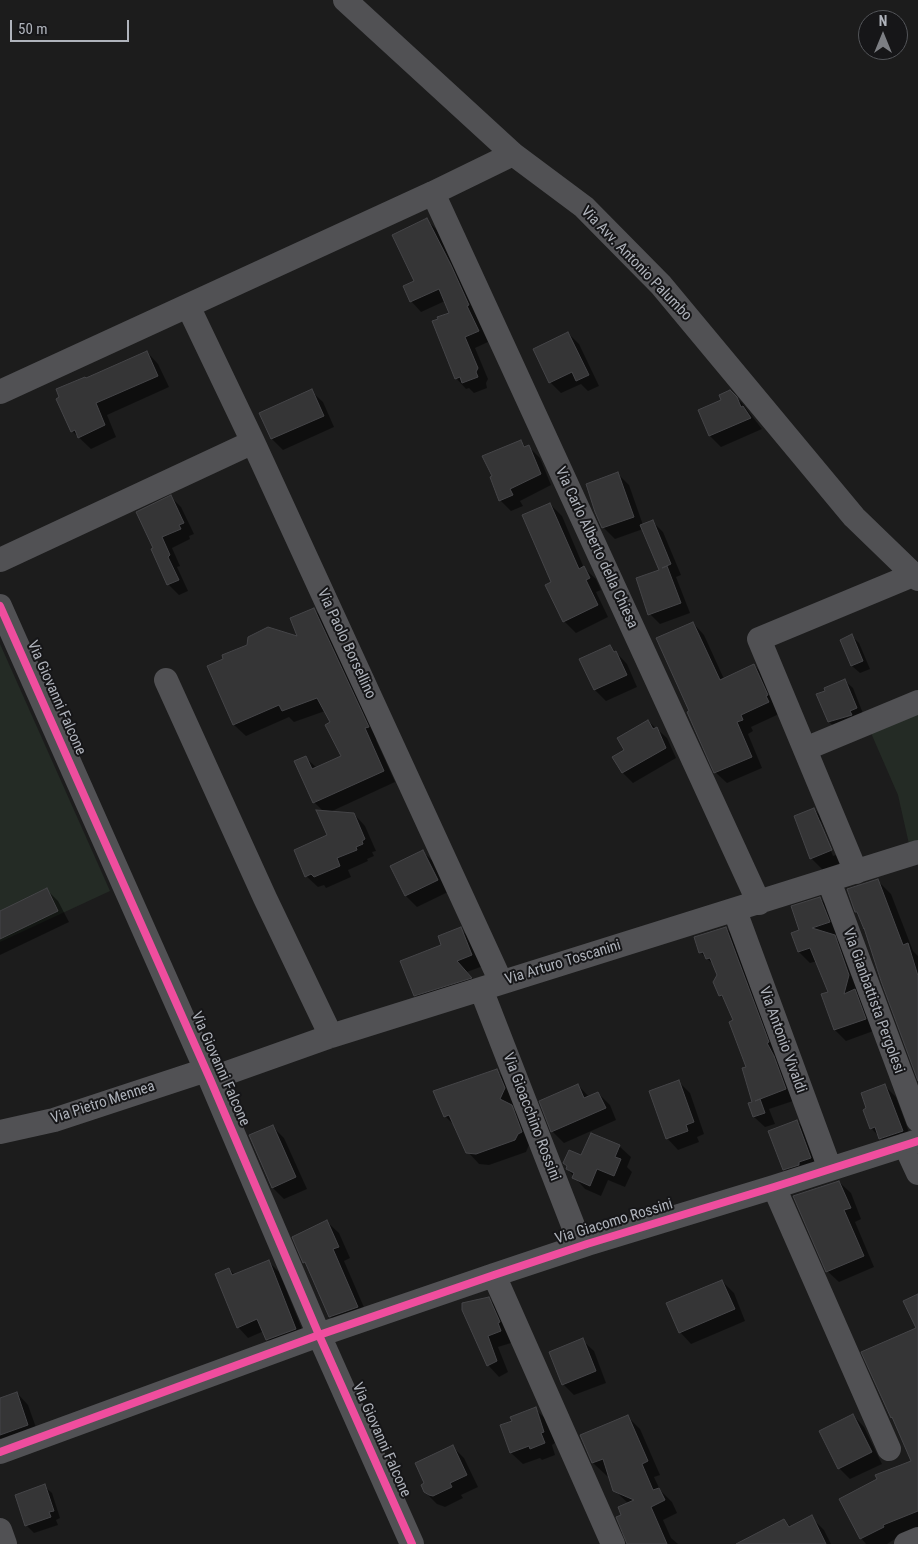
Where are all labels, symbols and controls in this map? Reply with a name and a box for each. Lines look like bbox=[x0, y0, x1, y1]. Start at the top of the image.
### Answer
scale bar bbox=[12, 10, 131, 42]
north arrow bbox=[858, 10, 908, 60]
text: N bbox=[879, 13, 887, 29]
text: 50 m bbox=[18, 20, 48, 38]
street label: Via Avv. Antonio Palumbo bbox=[577, 203, 695, 325]
street label: Via Carlo Alberto della Chiesa bbox=[551, 464, 641, 632]
street label: Via Paolo Borsellino bbox=[313, 586, 379, 702]
street label: Via Giovanni Falcone bbox=[23, 638, 89, 758]
street label: Via Gianbattista Pergolesi bbox=[838, 926, 908, 1076]
street label: Via Arturo Toscanini bbox=[503, 937, 623, 989]
street label: Via Antonio Vivaldi bbox=[754, 985, 810, 1095]
street label: Via Giovanni Falcone bbox=[187, 1009, 253, 1129]
street label: Via Gioacchino Rossini bbox=[498, 1050, 564, 1184]
street label: Via Pietro Mennea bbox=[49, 1078, 157, 1128]
street label: Via Giacomo Rossini bbox=[553, 1196, 675, 1248]
street label: Via Giovanni Falcone bbox=[348, 1380, 414, 1500]

